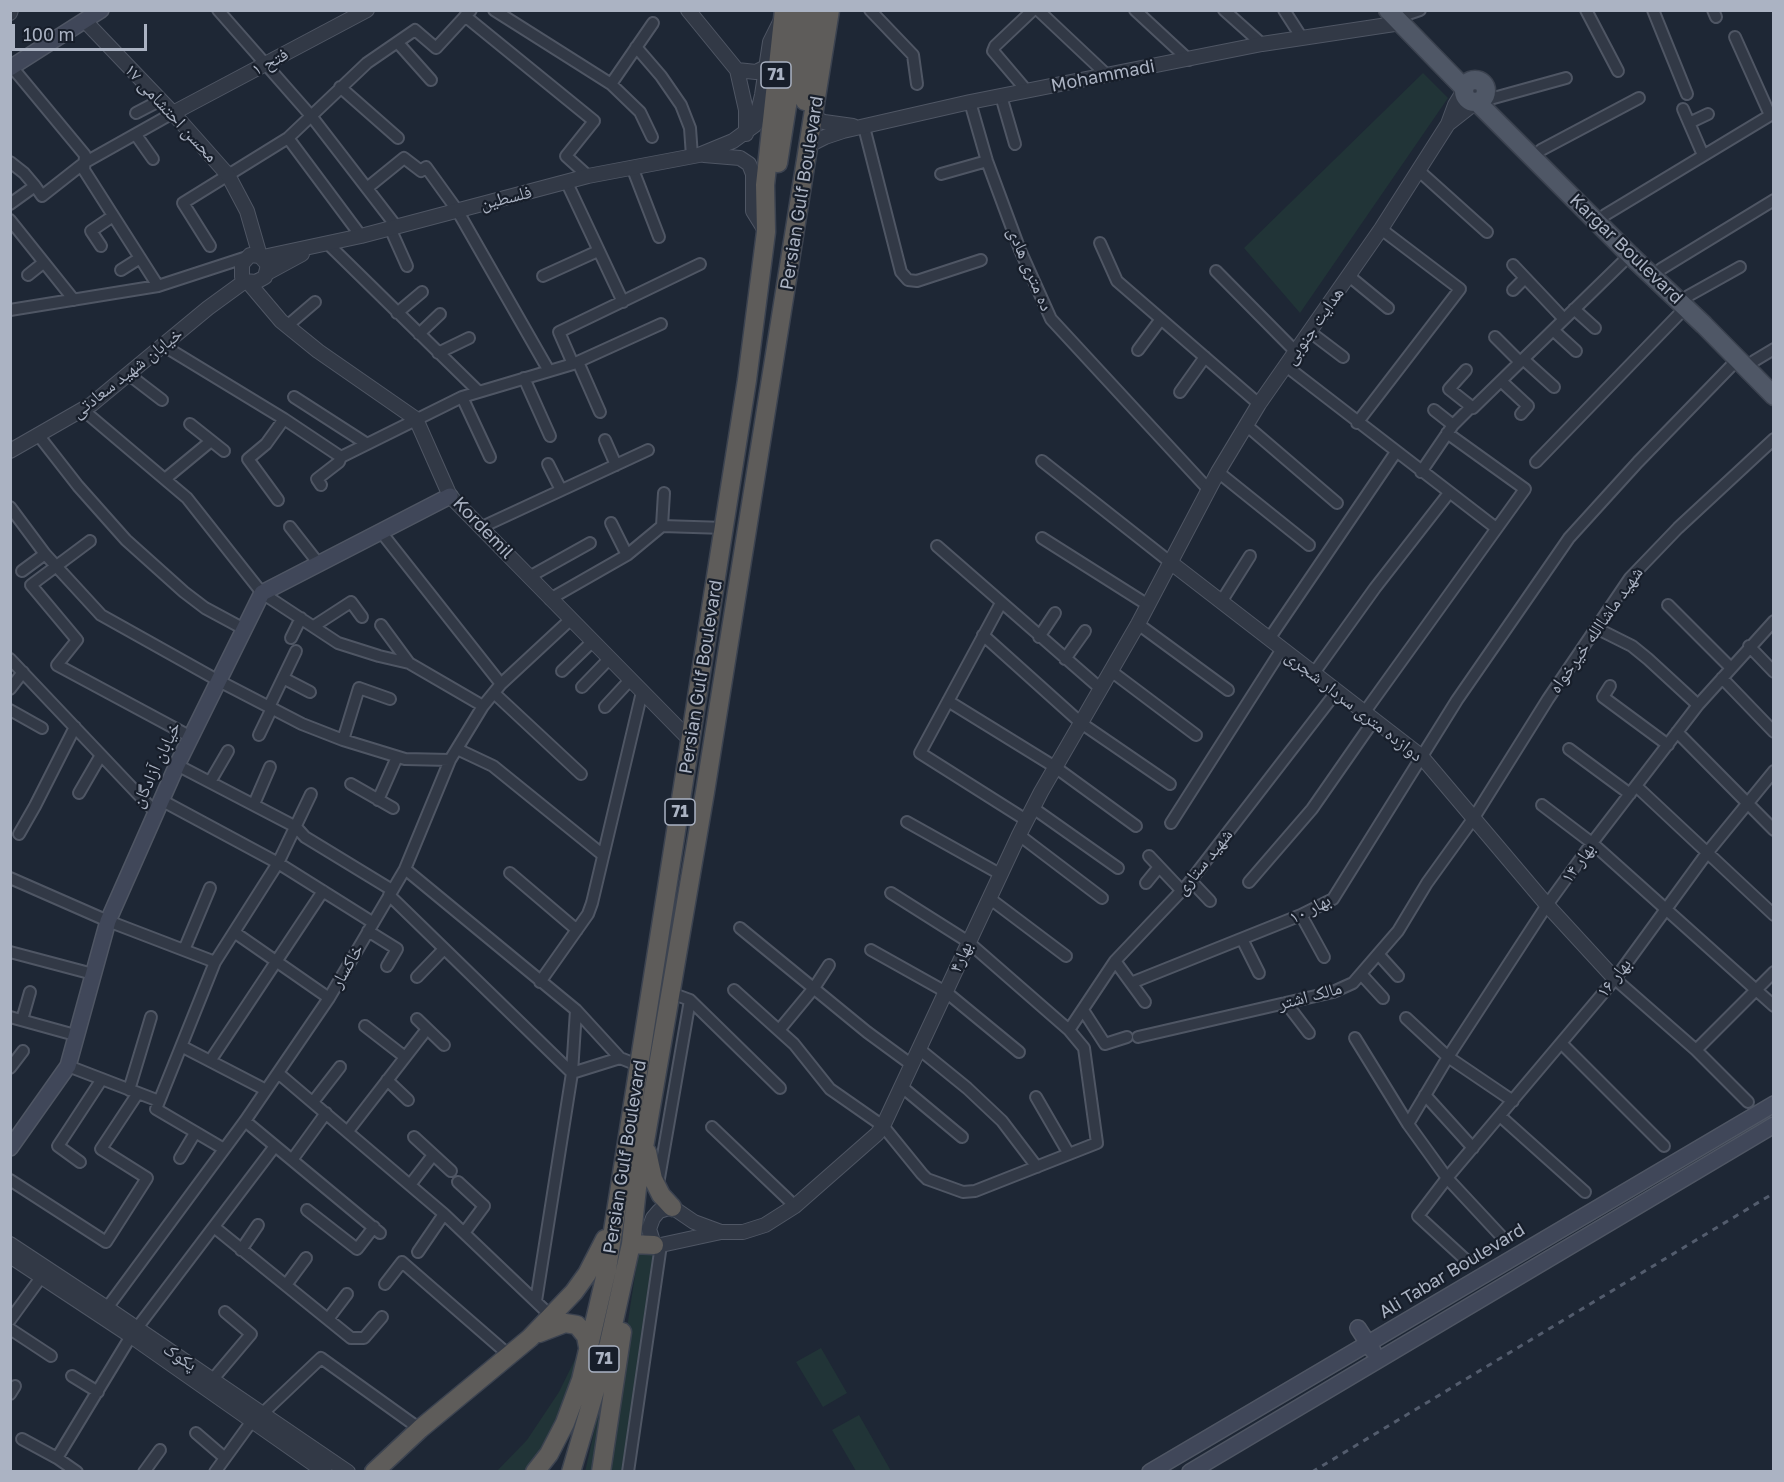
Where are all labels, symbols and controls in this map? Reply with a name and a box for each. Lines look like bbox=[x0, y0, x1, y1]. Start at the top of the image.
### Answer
scale bar bbox=[15, 12, 150, 50]
text: 100 m bbox=[23, 23, 74, 45]
street label: فتح ۱ bbox=[248, 43, 292, 81]
street label: Mohammadi bbox=[1049, 55, 1157, 97]
street label: محسن احتشامی ۱۷ bbox=[120, 59, 222, 167]
road number: 71 bbox=[761, 62, 791, 88]
street label: Persian Gulf Boulevard bbox=[776, 94, 828, 292]
street label: فلسطین bbox=[478, 181, 534, 215]
street label: Kargar Boulevard bbox=[1565, 189, 1687, 309]
street label: ده متری هادی bbox=[1003, 224, 1057, 314]
street label: هدایت جنوبی bbox=[1279, 283, 1349, 369]
street label: خیابان شهید سعادتی bbox=[67, 323, 187, 423]
street label: Kordemil bbox=[448, 493, 518, 563]
street label: شهید ماشاالله خیرخواه bbox=[1544, 563, 1648, 697]
street label: Persian Gulf Boulevard bbox=[675, 578, 727, 776]
street label: دوازده متری سردار شجری bbox=[1281, 646, 1427, 766]
street label: خیابان آزادگان bbox=[127, 718, 185, 812]
road number: 71 bbox=[665, 799, 695, 825]
street label: شهید ستاری bbox=[1171, 824, 1237, 900]
street label: بهار ۱۴ bbox=[1556, 839, 1600, 887]
street label: بهار ۱۰ bbox=[1286, 889, 1334, 929]
street label: بهار۴ bbox=[945, 938, 977, 976]
street label: خاکسار bbox=[326, 940, 368, 992]
street label: بهار ۱۶ bbox=[1592, 954, 1636, 1002]
street label: مالک اشتر bbox=[1276, 977, 1344, 1015]
street label: Persian Gulf Boulevard bbox=[599, 1058, 651, 1256]
street label: Ali Tabar Boulevard bbox=[1375, 1219, 1529, 1323]
street label: پکوک bbox=[159, 1338, 201, 1376]
road number: 71 bbox=[589, 1346, 619, 1372]

